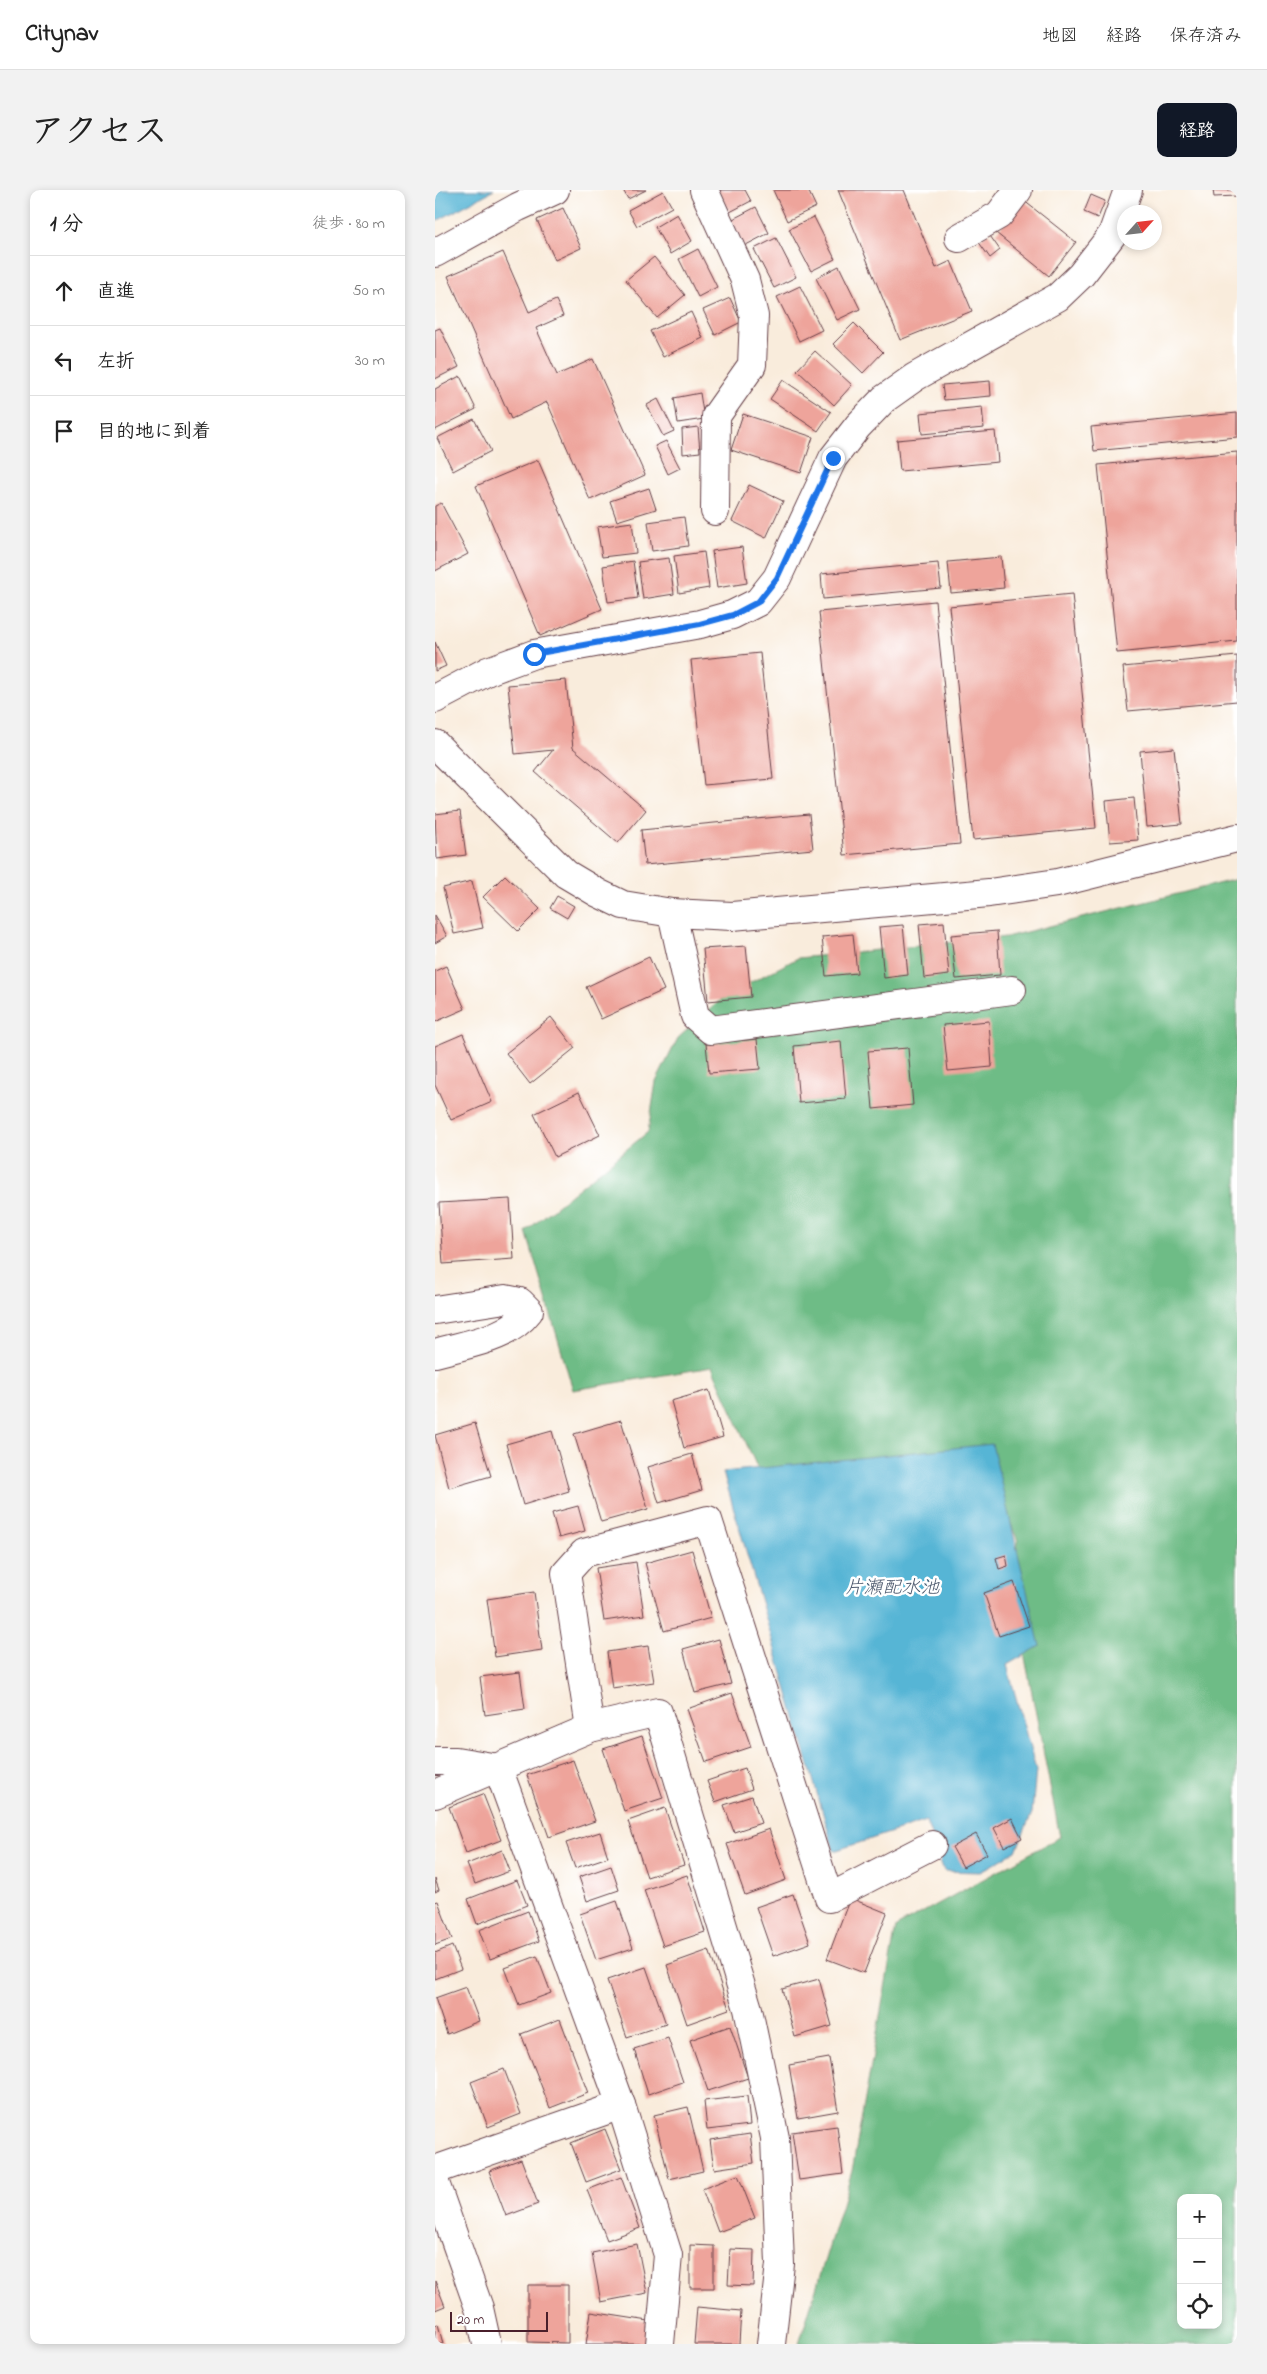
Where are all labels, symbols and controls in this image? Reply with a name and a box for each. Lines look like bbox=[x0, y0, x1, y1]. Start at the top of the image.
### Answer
text: Citynav bbox=[25, 17, 98, 52]
text: 地図 bbox=[1042, 24, 1078, 50]
text: 経路 bbox=[1106, 24, 1142, 50]
text: 保存済み bbox=[1170, 24, 1242, 50]
button: 経路 bbox=[1157, 103, 1237, 157]
text: アクセス bbox=[30, 108, 168, 159]
north arrow bbox=[1117, 205, 1162, 250]
text: 1 分 bbox=[50, 210, 83, 240]
text: 徒歩 · 80 m bbox=[312, 212, 385, 236]
icon: ahead bbox=[50, 277, 78, 305]
text: 直進 bbox=[97, 279, 135, 306]
text: 50 m bbox=[353, 279, 385, 303]
icon: left bbox=[50, 347, 78, 375]
text: 左折 bbox=[97, 349, 135, 376]
text: 30 m bbox=[355, 349, 385, 373]
icon: arrive bbox=[50, 417, 78, 445]
text: 目的地に到着 bbox=[97, 419, 211, 446]
route end bbox=[822, 447, 845, 470]
route start bbox=[523, 643, 546, 666]
water label: 片瀬配水池 bbox=[844, 1575, 940, 1602]
map controls bbox=[1177, 2194, 1222, 2329]
button: + bbox=[1177, 2194, 1222, 2239]
button: − bbox=[1177, 2239, 1222, 2284]
button: locate bbox=[1177, 2284, 1222, 2329]
scale bar bbox=[450, 2309, 547, 2332]
text: 20 m bbox=[457, 2310, 484, 2331]

